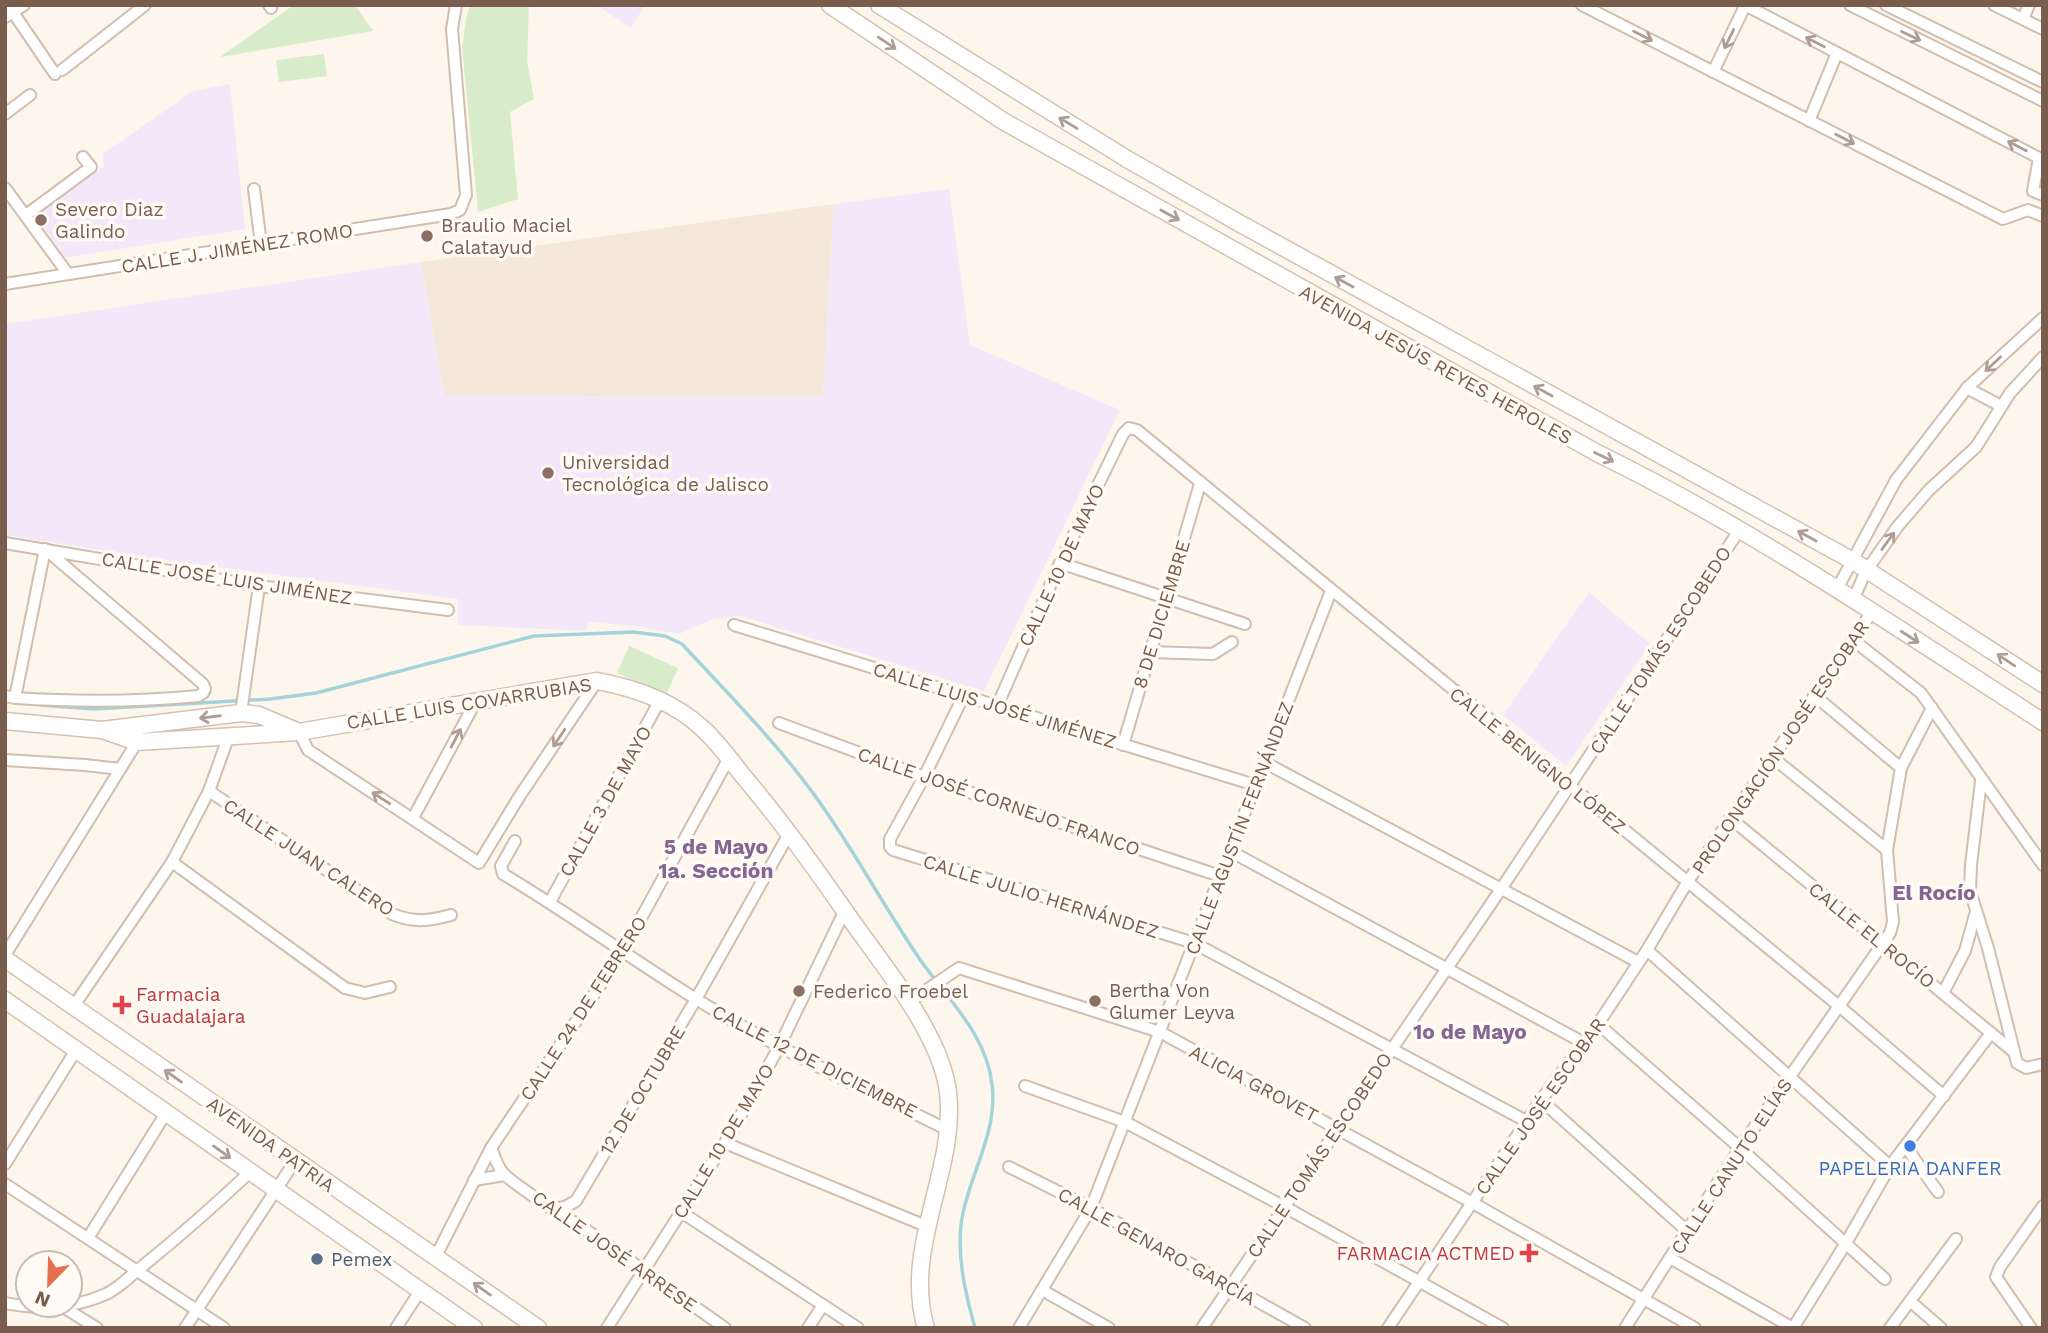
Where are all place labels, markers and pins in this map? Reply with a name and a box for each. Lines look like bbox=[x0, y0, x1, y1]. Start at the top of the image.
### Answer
place label: Severo Diaz Galindo bbox=[55, 198, 164, 243]
marker: Severo Diaz Galindo bbox=[33, 212, 49, 228]
place label: Braulio Maciel Calatayud bbox=[441, 214, 572, 259]
marker: Braulio Maciel Calatayud bbox=[419, 228, 435, 244]
place label: Universidad Tecnológica de Jalisco bbox=[562, 451, 769, 496]
marker: Universidad Tecnológica de Jalisco bbox=[540, 465, 556, 481]
place label: Bertha Von Glumer Leyva bbox=[1109, 979, 1235, 1024]
place label: Federico Froebel bbox=[813, 980, 968, 1003]
place label: Farmacia Guadalajara bbox=[136, 983, 246, 1028]
marker: Federico Froebel bbox=[791, 983, 807, 999]
marker: Bertha Von Glumer Leyva bbox=[1087, 993, 1103, 1009]
marker: Farmacia Guadalajara bbox=[114, 997, 130, 1013]
marker: PAPELERIA DANFER bbox=[1902, 1138, 1918, 1154]
place label: PAPELERIA DANFER bbox=[1818, 1157, 2002, 1180]
place label: FARMACIA ACTMED bbox=[1336, 1242, 1515, 1265]
marker: FARMACIA ACTMED bbox=[1521, 1245, 1537, 1261]
place label: Pemex bbox=[331, 1248, 392, 1271]
marker: Pemex bbox=[309, 1251, 325, 1267]

